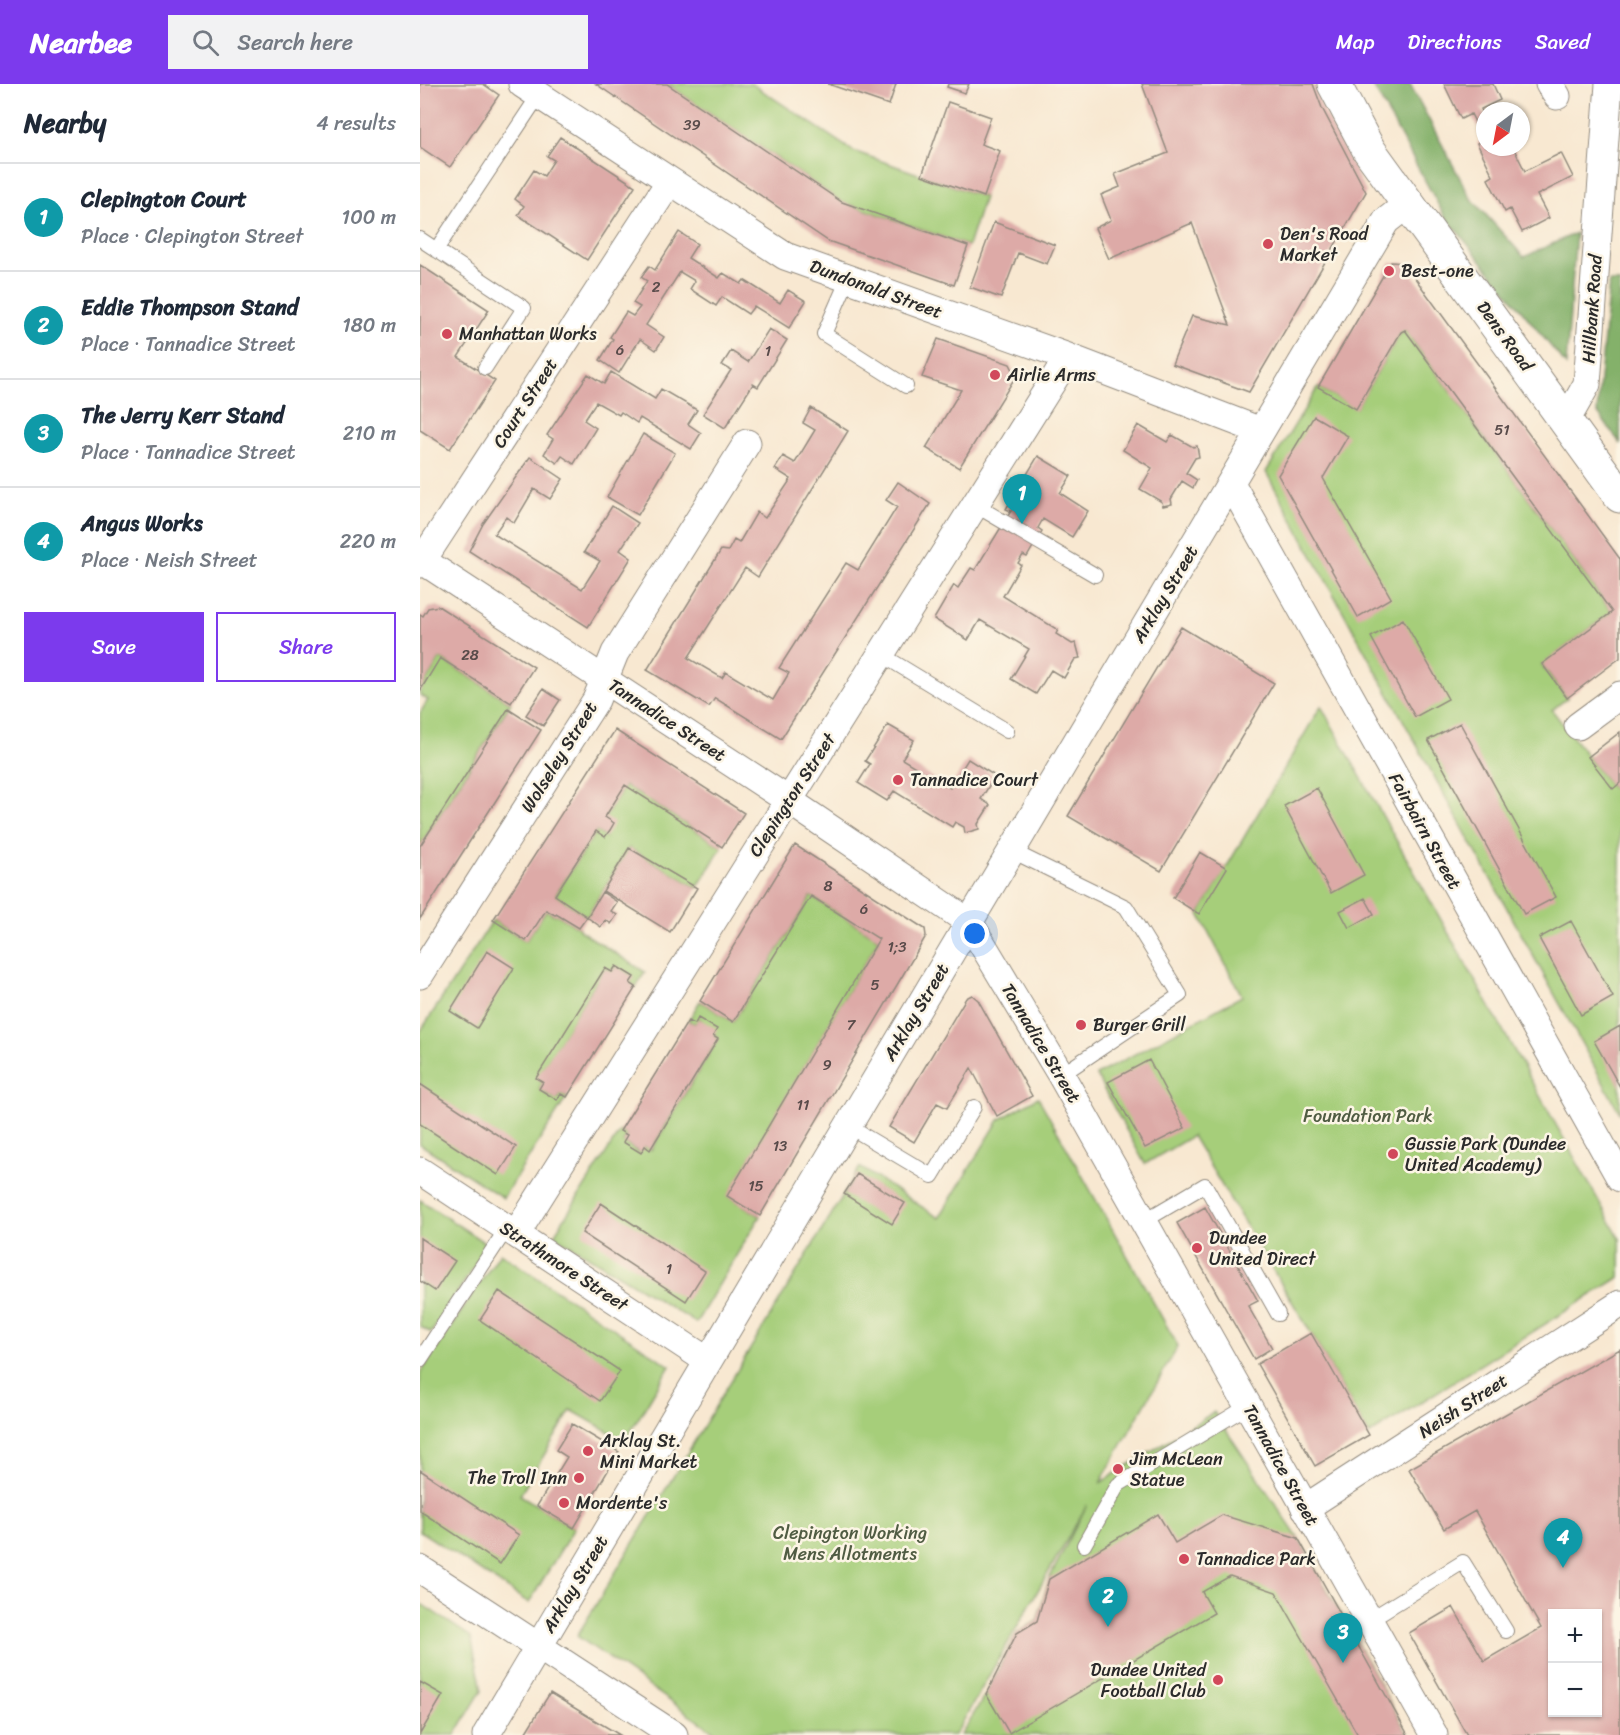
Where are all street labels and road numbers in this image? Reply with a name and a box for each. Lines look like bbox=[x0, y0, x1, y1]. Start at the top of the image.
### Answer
street label: Dundonald Street bbox=[805, 250, 947, 328]
street label: Hillbank Road bbox=[1572, 252, 1612, 364]
street label: Dens Road bbox=[1468, 294, 1543, 379]
street label: Court Street bbox=[484, 351, 566, 455]
street label: Arklay Street bbox=[1123, 539, 1207, 650]
street label: Tannadice Street bbox=[601, 670, 733, 770]
street label: Wolseley Street bbox=[512, 695, 606, 819]
street label: Clepington Street bbox=[740, 726, 845, 863]
street label: Fairbairn Street bbox=[1380, 767, 1470, 895]
street label: Arklay Street bbox=[874, 957, 958, 1068]
street label: Tannadice Street bbox=[992, 977, 1090, 1109]
street label: Strathmore Street bbox=[493, 1212, 636, 1320]
street label: Neish Street bbox=[1412, 1365, 1514, 1447]
street label: Tannadice Street bbox=[1234, 1398, 1328, 1532]
street label: Arklay Street bbox=[533, 1529, 617, 1640]

